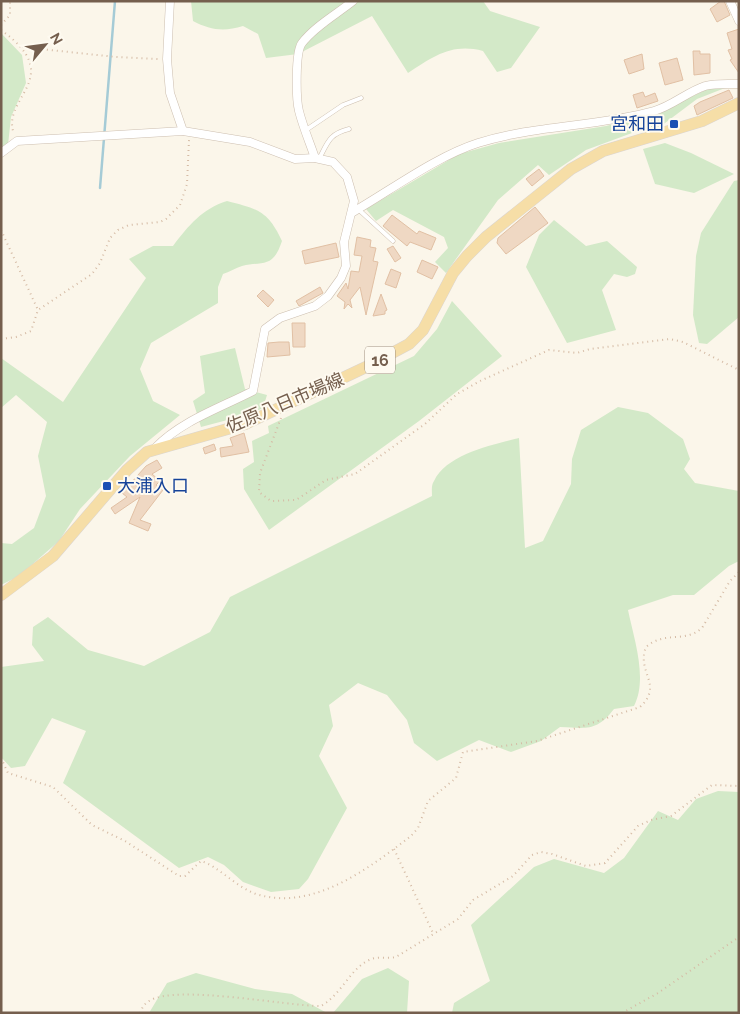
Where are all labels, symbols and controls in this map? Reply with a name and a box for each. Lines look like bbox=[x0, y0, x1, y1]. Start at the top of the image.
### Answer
north arrow bbox=[20, 20, 70, 70]
text: N bbox=[47, 30, 66, 47]
place label: 宮和田 bbox=[610, 113, 664, 134]
marker: 宮和田 bbox=[668, 118, 680, 130]
road number: 16 bbox=[365, 346, 395, 374]
street label: 佐原八日市場線 bbox=[223, 368, 347, 437]
place label: 大浦入口 bbox=[117, 475, 189, 496]
marker: 大浦入口 bbox=[101, 480, 113, 492]

